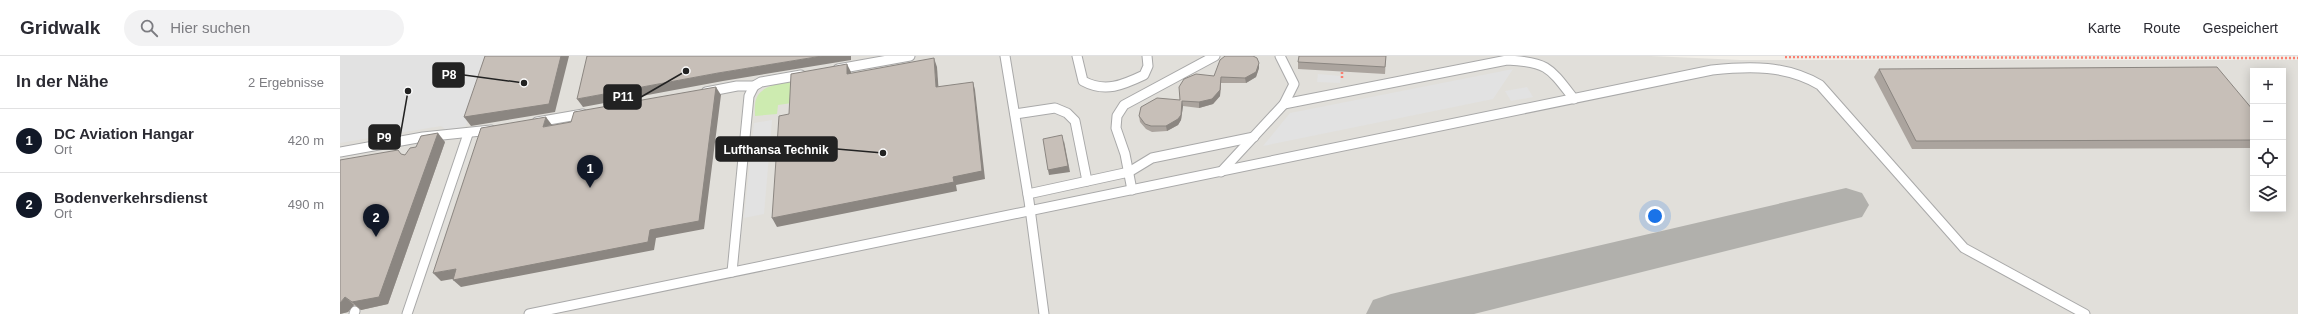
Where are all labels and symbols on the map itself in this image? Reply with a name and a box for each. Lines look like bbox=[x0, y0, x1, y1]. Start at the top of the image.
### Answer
callout: P8 bbox=[433, 63, 464, 87]
text: P8 bbox=[442, 68, 457, 82]
callout: P11 bbox=[604, 85, 641, 109]
text: P11 bbox=[613, 90, 634, 104]
callout: P9 bbox=[369, 125, 400, 149]
text: P9 bbox=[377, 131, 392, 145]
callout: Lufthansa Technik bbox=[716, 137, 837, 161]
text: Lufthansa Technik bbox=[723, 143, 829, 157]
pin: 1 bbox=[577, 155, 603, 188]
pin: 2 bbox=[363, 204, 389, 237]
your location bbox=[1645, 206, 1665, 226]

